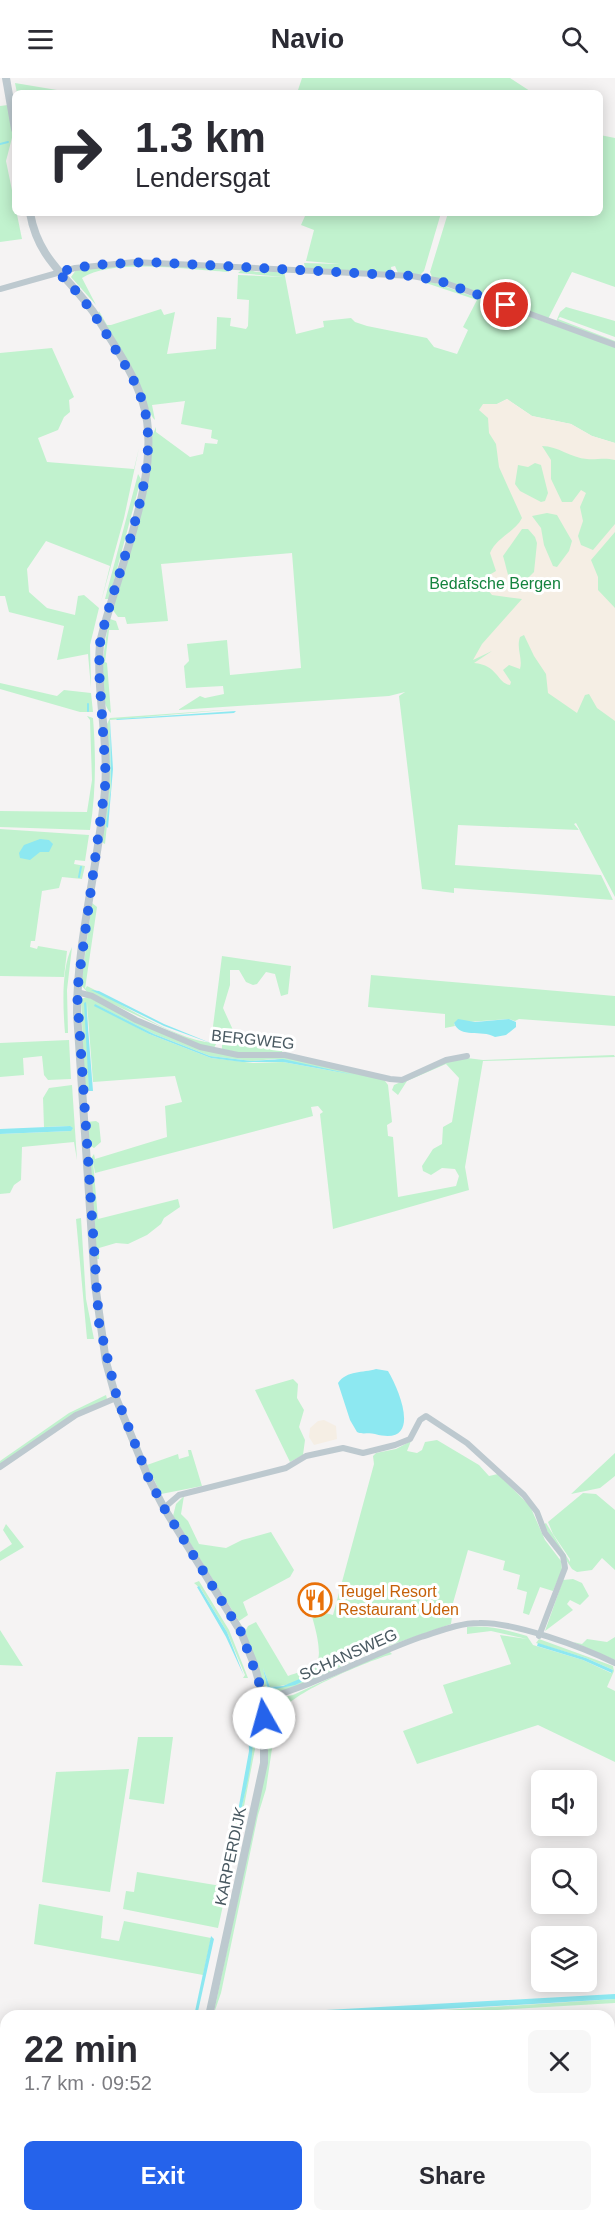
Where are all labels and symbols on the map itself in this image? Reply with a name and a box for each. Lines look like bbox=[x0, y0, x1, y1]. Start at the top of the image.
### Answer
pin bbox=[480, 279, 531, 330]
park label: Bedafsche Bergen bbox=[429, 575, 561, 592]
street label: BERGWEG bbox=[211, 1027, 295, 1052]
restaurant icon: Teugel Resort Restaurant Uden bbox=[297, 1582, 333, 1618]
place label: Teugel Resort Restaurant Uden bbox=[338, 1583, 459, 1618]
street label: SCHANSWEG bbox=[297, 1625, 400, 1684]
position arrow bbox=[232, 1686, 296, 1750]
street label: KARPERDIJK bbox=[212, 1805, 249, 1907]

